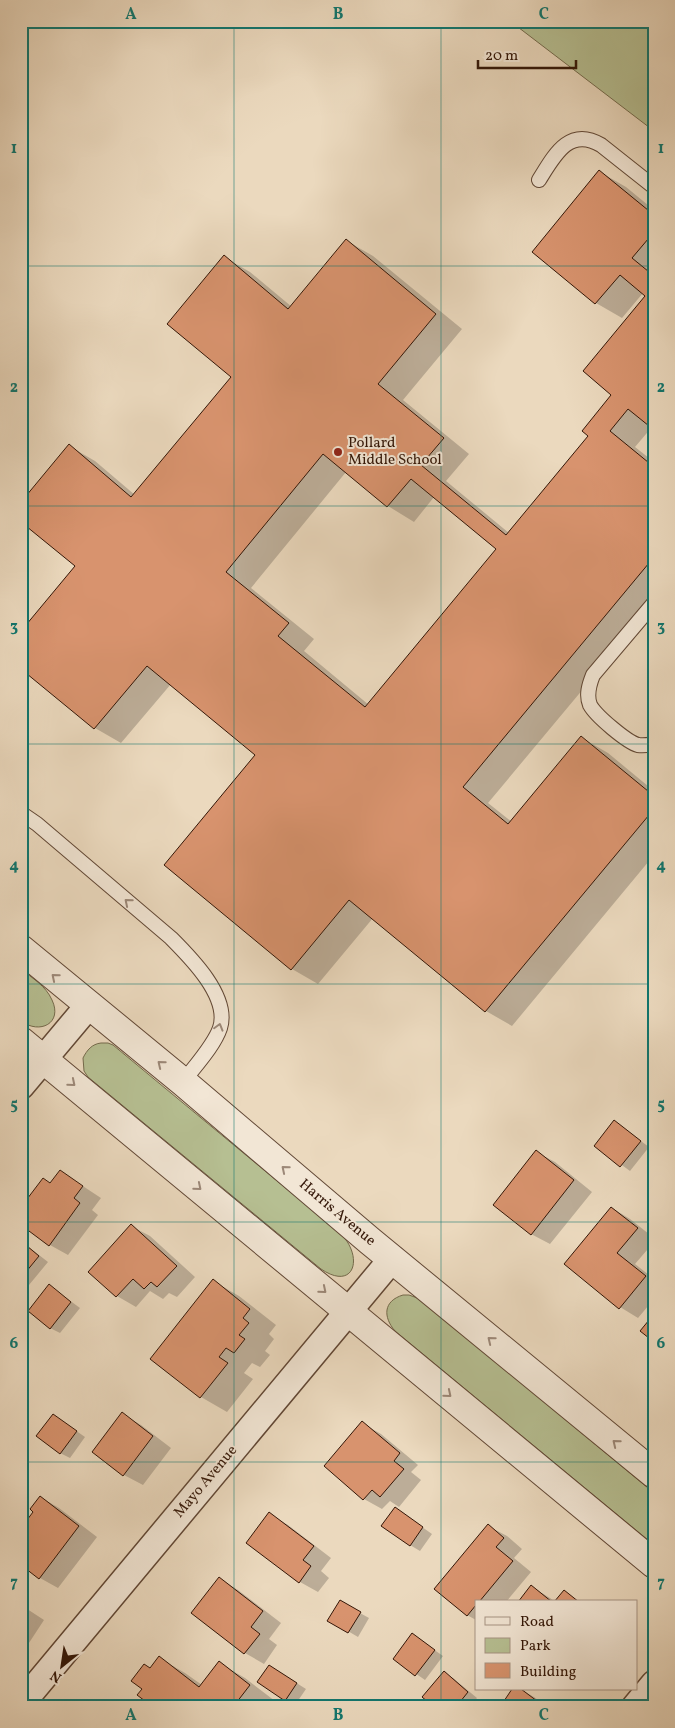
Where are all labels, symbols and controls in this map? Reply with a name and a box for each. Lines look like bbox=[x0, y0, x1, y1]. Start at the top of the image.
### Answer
text: A bbox=[125, 4, 137, 26]
text: B bbox=[333, 4, 344, 26]
text: C bbox=[539, 4, 549, 26]
scale bar bbox=[478, 38, 575, 70]
text: 20 m bbox=[485, 46, 518, 67]
text: 1 bbox=[11, 138, 17, 160]
text: 1 bbox=[658, 138, 664, 160]
text: 2 bbox=[10, 377, 18, 399]
text: 2 bbox=[657, 377, 665, 399]
place label: Pollard Middle School bbox=[348, 433, 442, 471]
marker: Pollard Middle School bbox=[332, 446, 344, 458]
text: 3 bbox=[10, 616, 18, 638]
text: 3 bbox=[657, 616, 665, 638]
text: 4 bbox=[9, 855, 19, 877]
text: 4 bbox=[656, 855, 666, 877]
one-way arrow bbox=[125, 898, 134, 907]
one-way arrow bbox=[52, 974, 61, 982]
one-way arrow bbox=[213, 1024, 223, 1032]
one-way arrow bbox=[158, 1062, 167, 1070]
one-way arrow bbox=[67, 1078, 76, 1087]
text: 5 bbox=[10, 1094, 18, 1116]
text: 5 bbox=[657, 1094, 665, 1116]
one-way arrow bbox=[282, 1166, 291, 1175]
street label: Harris Avenue bbox=[294, 1175, 380, 1251]
one-way arrow bbox=[192, 1181, 201, 1190]
one-way arrow bbox=[317, 1285, 326, 1293]
text: 6 bbox=[10, 1333, 19, 1355]
text: 6 bbox=[657, 1333, 666, 1355]
one-way arrow bbox=[487, 1337, 496, 1346]
one-way arrow bbox=[442, 1388, 451, 1396]
street label: Mayo Avenue bbox=[169, 1441, 243, 1523]
one-way arrow bbox=[613, 1441, 622, 1449]
text: 7 bbox=[10, 1572, 18, 1594]
text: 7 bbox=[657, 1572, 665, 1594]
legend bbox=[475, 1600, 638, 1690]
text: Road bbox=[520, 1612, 554, 1633]
text: Park bbox=[520, 1636, 551, 1657]
north arrow bbox=[38, 1640, 88, 1690]
text: Building bbox=[520, 1662, 577, 1683]
text: N bbox=[47, 1665, 65, 1687]
text: A bbox=[125, 1705, 137, 1727]
text: B bbox=[333, 1705, 344, 1727]
text: C bbox=[539, 1705, 549, 1727]

